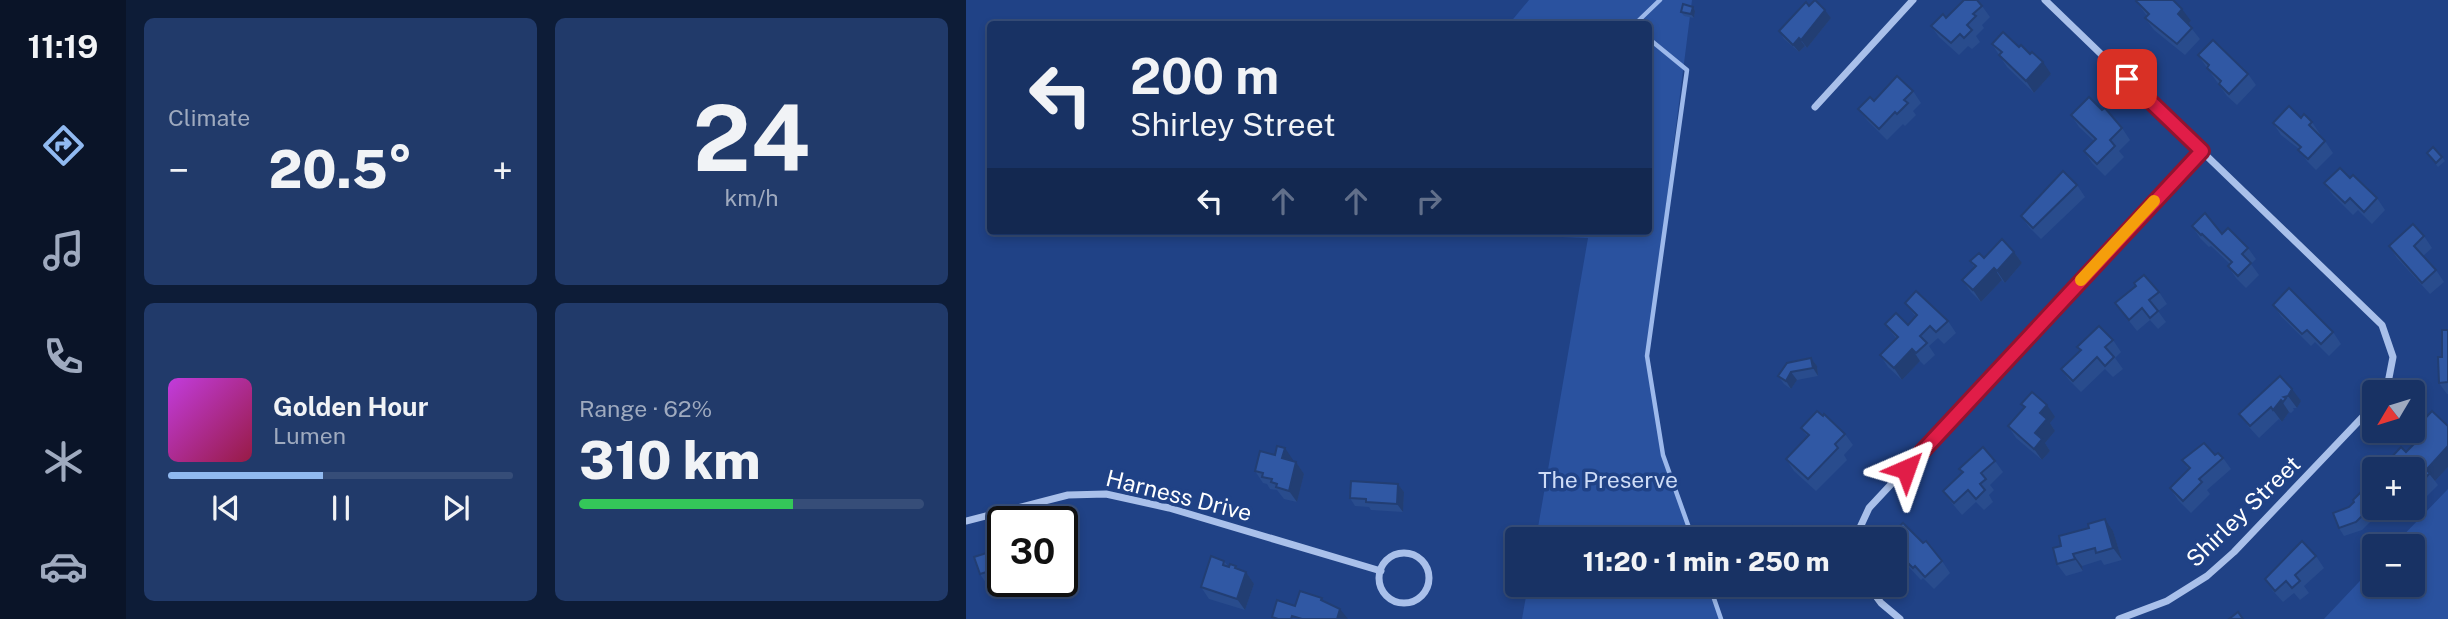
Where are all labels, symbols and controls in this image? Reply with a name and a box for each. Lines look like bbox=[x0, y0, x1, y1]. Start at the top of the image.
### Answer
text: 11:19 bbox=[28, 28, 98, 65]
text: 200 m bbox=[1130, 47, 1279, 105]
icon: left bbox=[1015, 49, 1106, 140]
pin bbox=[2097, 49, 2157, 109]
icon: arrive bbox=[2108, 60, 2146, 98]
text: 24 bbox=[693, 85, 810, 191]
text: Climate bbox=[168, 104, 250, 131]
text: Shirley Street bbox=[1130, 106, 1336, 143]
icon: directions bbox=[39, 121, 88, 170]
text: 20.5° bbox=[268, 139, 413, 200]
text: − bbox=[168, 148, 189, 193]
text: + bbox=[492, 148, 513, 193]
icon: left bbox=[1191, 182, 1229, 220]
icon: ahead bbox=[1264, 182, 1302, 220]
icon: ahead bbox=[1337, 182, 1375, 220]
icon: right bbox=[1410, 182, 1448, 220]
text: km/h bbox=[724, 184, 779, 211]
icon: music bbox=[39, 226, 88, 275]
icon: phone bbox=[39, 332, 88, 381]
north arrow bbox=[2362, 380, 2426, 443]
map controls bbox=[2362, 380, 2425, 597]
text: Golden Hour bbox=[273, 391, 428, 422]
text: Range · 62% bbox=[579, 395, 712, 422]
text: Lumen bbox=[273, 422, 346, 449]
text: 310 km bbox=[579, 430, 761, 491]
position arrow bbox=[1869, 432, 1943, 506]
icon: climate bbox=[39, 437, 88, 486]
street label: Shirley Street bbox=[2180, 450, 2306, 572]
button: + bbox=[2362, 457, 2425, 520]
street label: Harness Drive bbox=[1103, 464, 1255, 526]
park label: The Preserve bbox=[1538, 466, 1678, 493]
icon: previous bbox=[207, 489, 245, 527]
icon: pause bbox=[322, 489, 360, 527]
icon: next bbox=[437, 489, 475, 527]
speed limit sign: 30 bbox=[987, 506, 1078, 597]
button: − bbox=[2362, 534, 2425, 597]
icon: car bbox=[39, 542, 88, 591]
text: 11:20 · 1 min · 250 m bbox=[1583, 546, 1829, 577]

